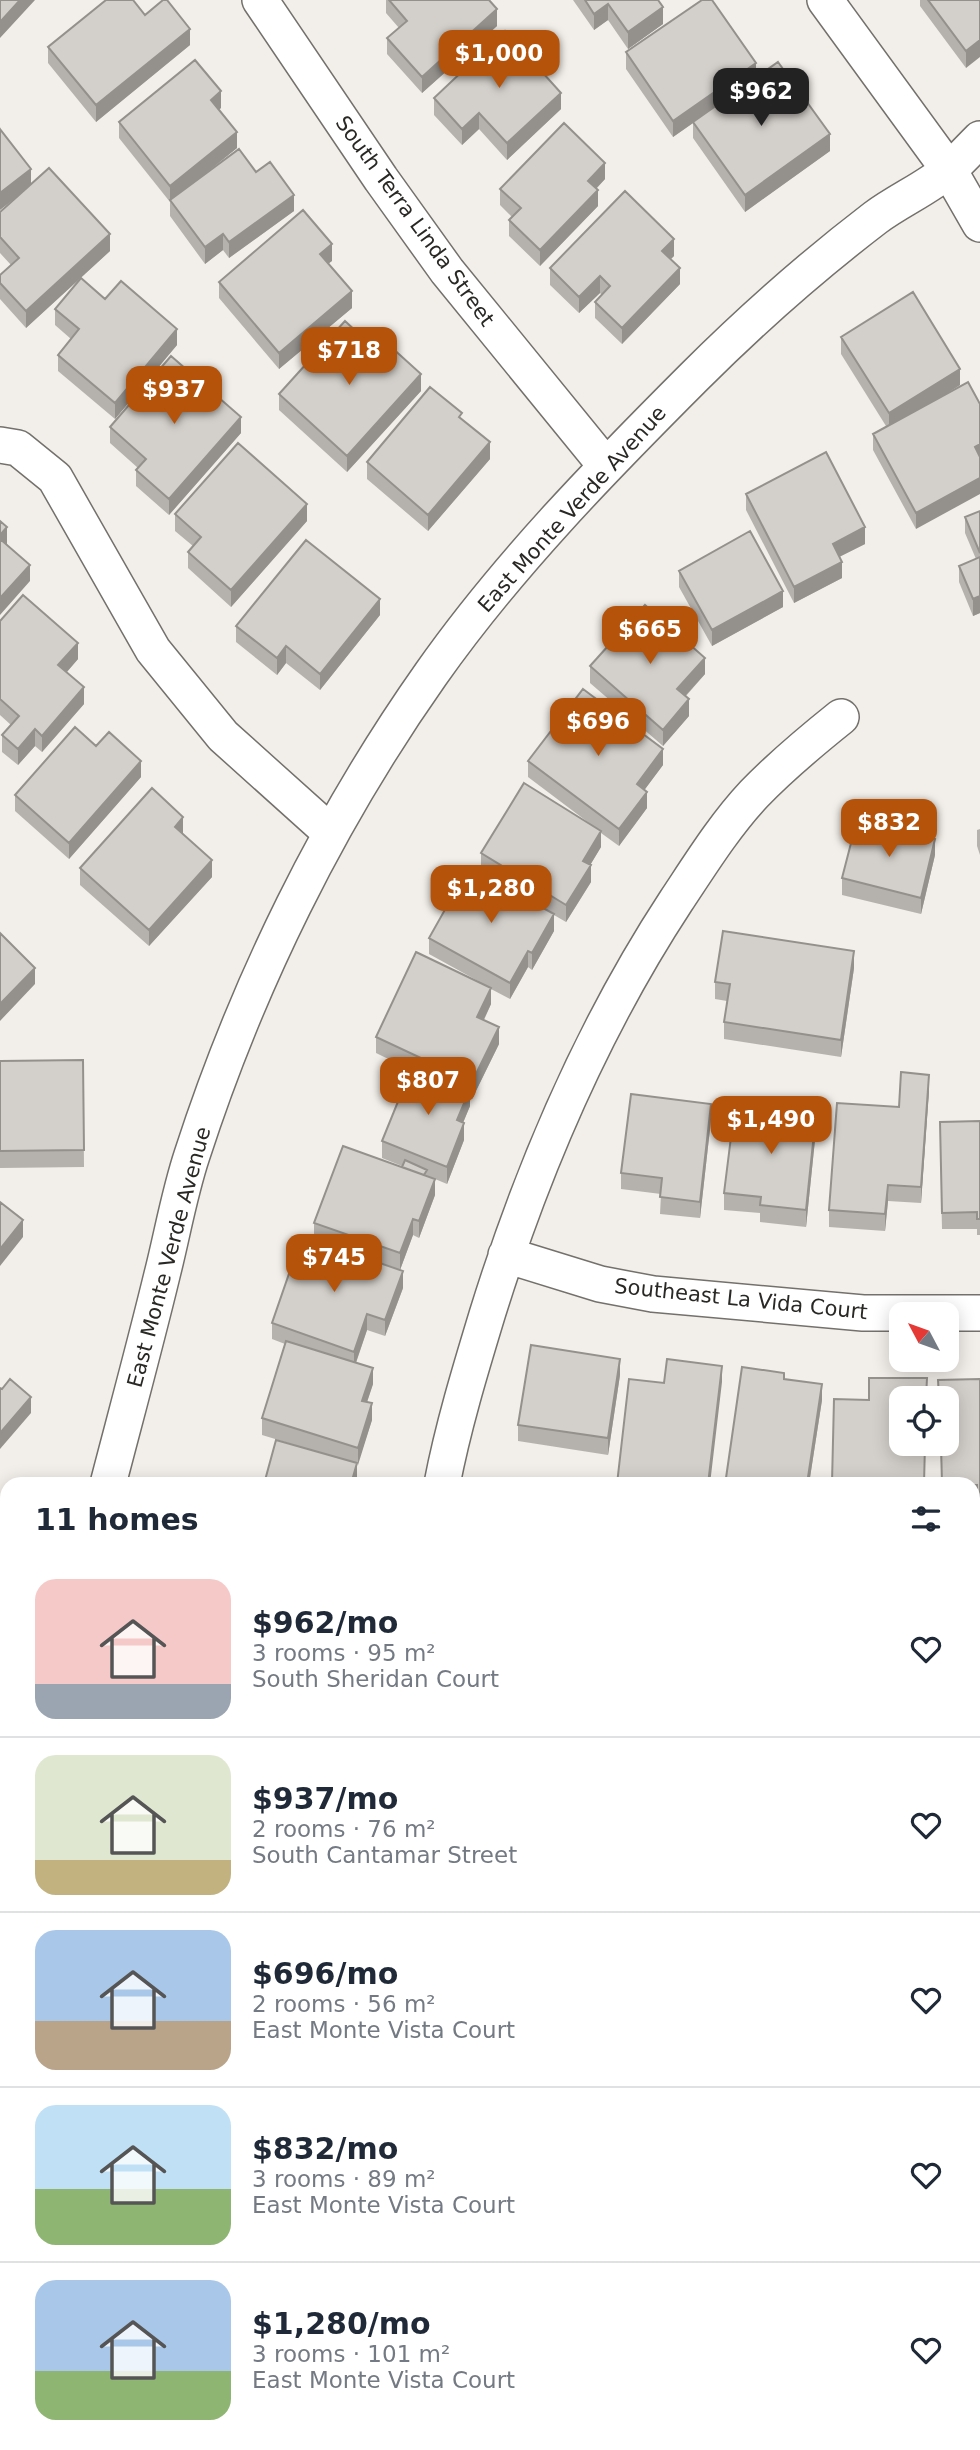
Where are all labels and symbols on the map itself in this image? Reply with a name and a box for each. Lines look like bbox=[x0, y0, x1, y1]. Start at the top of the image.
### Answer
pin: $1,000 bbox=[442, 31, 556, 90]
pin: $962 bbox=[720, 68, 802, 128]
street label: South Terra Linda Street bbox=[331, 111, 499, 331]
pin: $718 bbox=[308, 328, 390, 387]
pin: $937 bbox=[133, 366, 215, 426]
street label: East Monte Verde Avenue bbox=[473, 401, 671, 617]
pin: $665 bbox=[609, 606, 691, 666]
pin: $696 bbox=[557, 698, 639, 758]
pin: $832 bbox=[848, 800, 930, 859]
pin: $1,280 bbox=[434, 866, 548, 925]
pin: $807 bbox=[387, 1058, 469, 1117]
pin: $1,490 bbox=[714, 1096, 828, 1156]
street label: East Monte Verde Avenue bbox=[123, 1124, 215, 1390]
pin: $745 bbox=[293, 1234, 375, 1294]
street label: Southeast La Vida Court bbox=[613, 1274, 869, 1324]
north arrow bbox=[889, 1302, 959, 1372]

